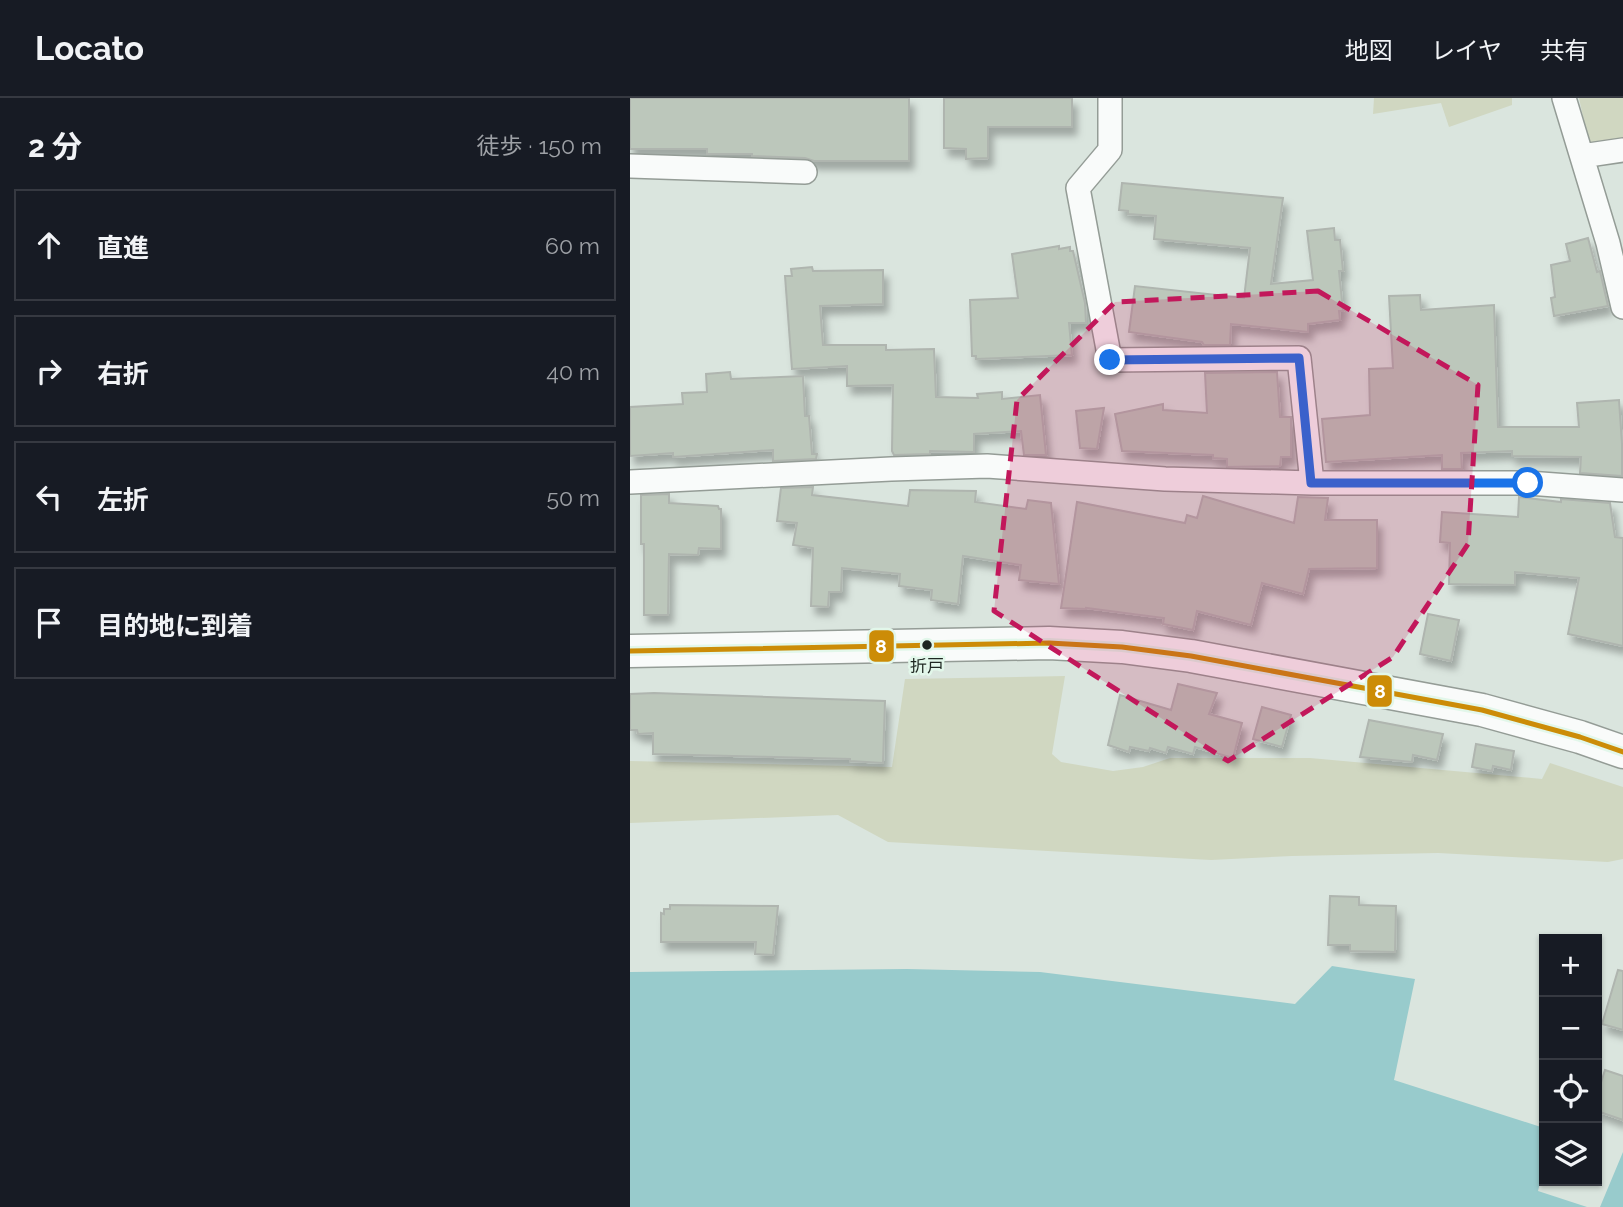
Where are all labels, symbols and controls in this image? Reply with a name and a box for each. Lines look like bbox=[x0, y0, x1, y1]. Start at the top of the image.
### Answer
text: Locato bbox=[35, 29, 144, 68]
text: 地図 bbox=[1345, 36, 1393, 65]
text: レイヤ bbox=[1431, 36, 1502, 65]
text: 共有 bbox=[1540, 36, 1588, 65]
text: 2 分 bbox=[28, 129, 82, 164]
text: 徒歩 · 150 m bbox=[476, 132, 602, 159]
icon: ahead bbox=[30, 226, 68, 264]
text: 60 m bbox=[545, 232, 600, 259]
text: 直進 bbox=[97, 233, 149, 263]
route end bbox=[1094, 344, 1125, 375]
icon: right bbox=[30, 352, 68, 390]
text: 40 m bbox=[546, 358, 600, 385]
text: 右折 bbox=[97, 359, 149, 389]
route start bbox=[1512, 467, 1543, 498]
icon: left bbox=[30, 478, 68, 516]
text: 50 m bbox=[546, 484, 600, 511]
text: 左折 bbox=[97, 485, 149, 515]
icon: arrive bbox=[30, 604, 68, 642]
text: 目的地に到着 bbox=[97, 611, 253, 641]
line badge: 8 bbox=[868, 629, 895, 663]
text: 8 bbox=[875, 635, 887, 657]
marker: 折戸 bbox=[920, 638, 934, 652]
place label: 折戸 bbox=[910, 656, 944, 676]
line badge: 8 bbox=[1366, 674, 1393, 708]
text: 8 bbox=[1374, 680, 1386, 702]
map controls bbox=[1539, 934, 1602, 1186]
button: + bbox=[1539, 934, 1602, 997]
button: − bbox=[1539, 997, 1602, 1060]
button: locate bbox=[1539, 1060, 1602, 1123]
button: layers bbox=[1539, 1123, 1602, 1186]

